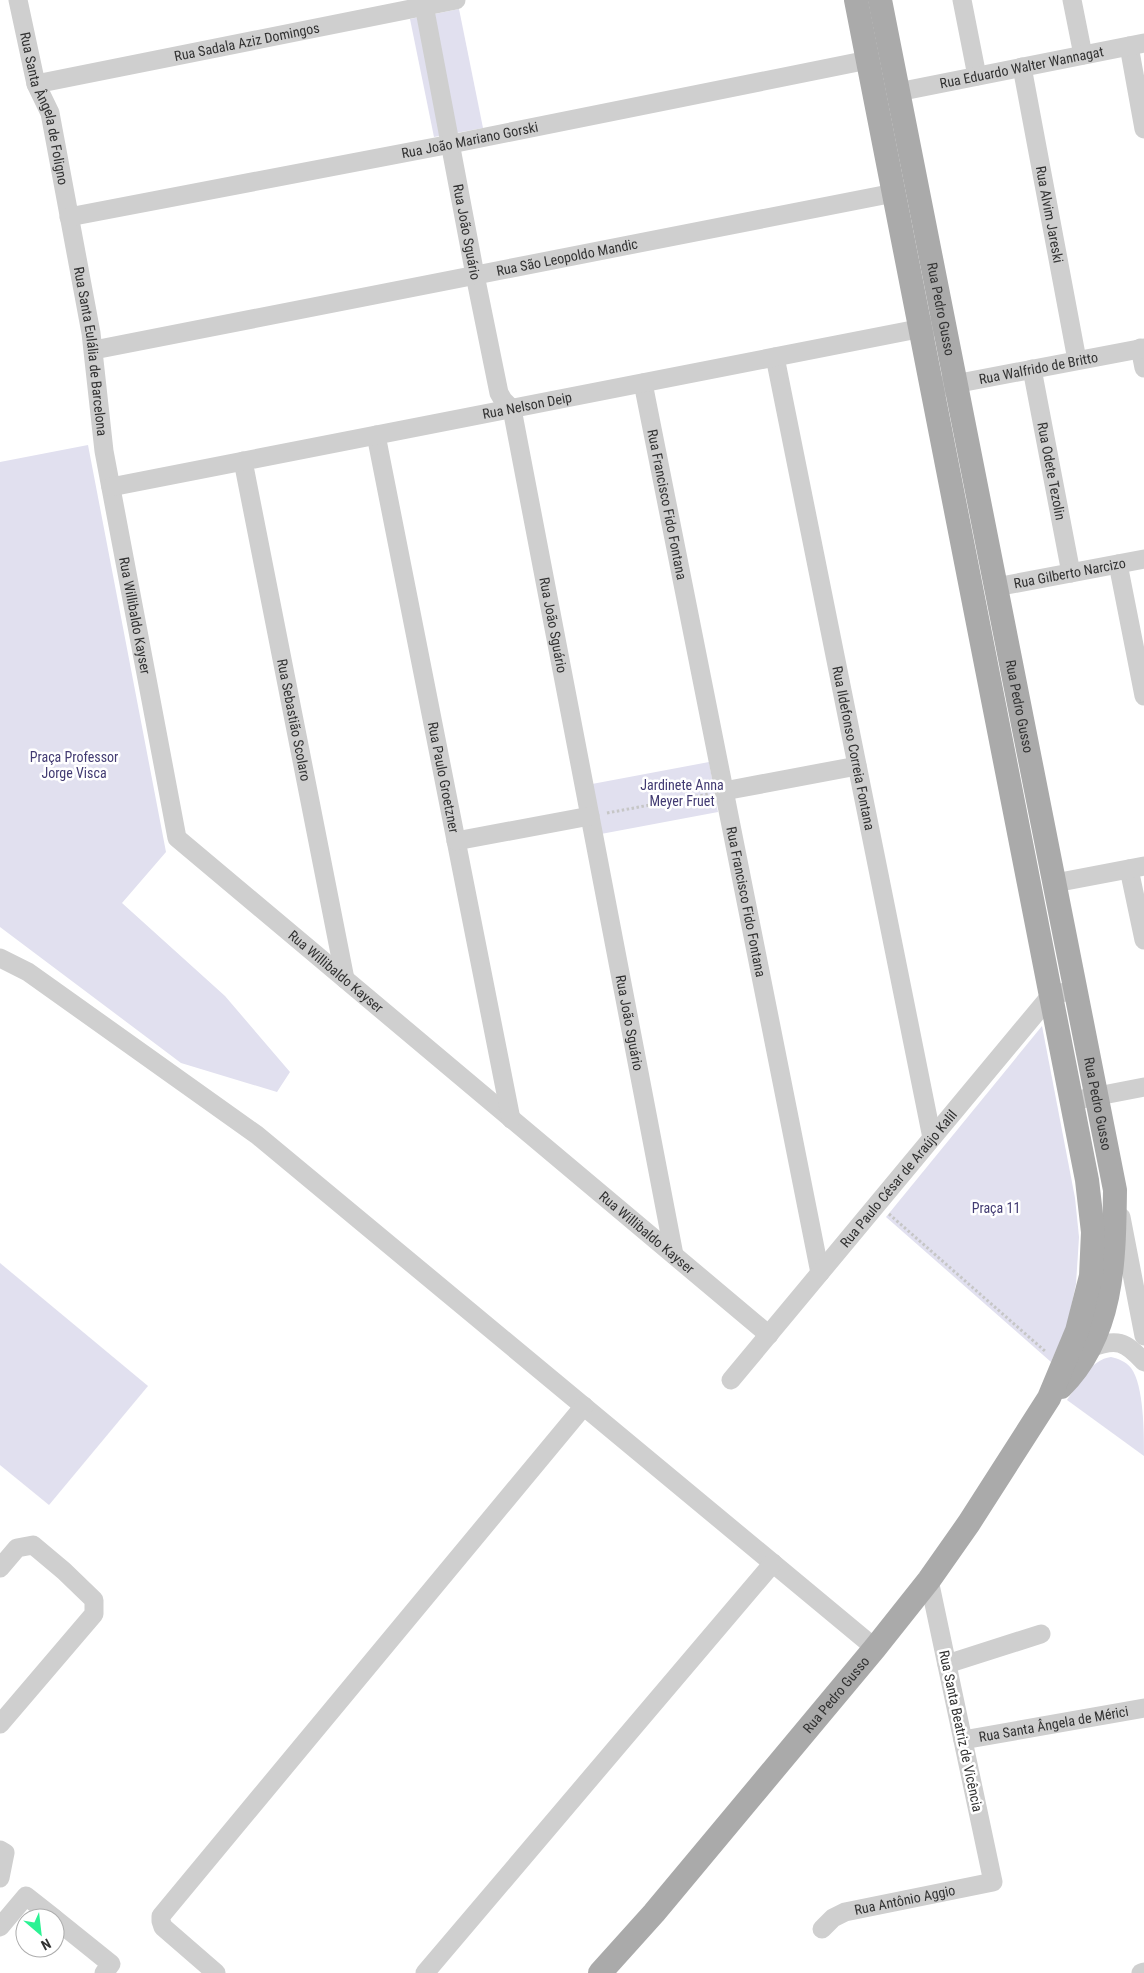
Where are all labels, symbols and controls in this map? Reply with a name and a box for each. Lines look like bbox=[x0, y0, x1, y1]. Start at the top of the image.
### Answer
street label: Rua Sadala Aziz Domingos bbox=[173, 19, 321, 64]
street label: Rua Santa Ângela de Foligno bbox=[17, 31, 71, 186]
street label: Rua Eduardo Walter Wannagat bbox=[938, 43, 1105, 92]
street label: Rua João Mariano Gorski bbox=[400, 119, 539, 161]
street label: Rua Alvim Jareski bbox=[1033, 165, 1067, 264]
street label: Rua João Sguário bbox=[450, 183, 484, 281]
street label: Rua São Leopoldo Mandic bbox=[495, 235, 639, 279]
street label: Rua Pedro Gusso bbox=[924, 261, 958, 357]
street label: Rua Santa Eulália de Barcelona bbox=[71, 265, 110, 437]
street label: Rua Walfrido de Britto bbox=[978, 349, 1099, 387]
street label: Rua Nelson Deip bbox=[481, 389, 573, 422]
street label: Rua Odete Tezolin bbox=[1034, 421, 1069, 521]
street label: Rua Francisco Fido Fontana bbox=[644, 428, 690, 581]
street label: Rua Gilberto Narcizo bbox=[1012, 555, 1127, 591]
street label: Rua Willibaldo Kayser bbox=[116, 556, 154, 675]
street label: Rua João Sguário bbox=[536, 576, 570, 674]
street label: Rua Sebastião Scolaro bbox=[274, 658, 314, 783]
street label: Rua Pedro Gusso bbox=[1002, 658, 1037, 754]
street label: Rua Ildefonso Correia Fontana bbox=[829, 665, 878, 832]
street label: Rua Paulo Groetzner bbox=[425, 721, 462, 834]
park label: Praça Professor Jorge Visca bbox=[30, 749, 118, 781]
park label: Jardinete Anna Meyer Fruet bbox=[640, 777, 724, 809]
street label: Rua Francisco Fido Fontana bbox=[723, 825, 769, 978]
street label: Rua Willibaldo Kayser bbox=[285, 927, 387, 1016]
street label: Rua João Sguário bbox=[613, 974, 647, 1072]
street label: Rua Pedro Gusso bbox=[1081, 1056, 1115, 1152]
street label: Rua Paulo César de Araújo Kalil bbox=[837, 1107, 960, 1250]
street label: Rua Willibaldo Kayser bbox=[596, 1188, 698, 1277]
park label: Praça 11 bbox=[972, 1200, 1020, 1216]
street label: Rua Santa Beatriz de Vicência bbox=[936, 1649, 986, 1813]
street label: Rua Pedro Gusso bbox=[800, 1653, 873, 1736]
street label: Rua Santa Ângela de Mérici bbox=[978, 1703, 1130, 1745]
street label: Rua Antônio Aggio bbox=[853, 1882, 957, 1918]
north arrow bbox=[15, 1908, 65, 1958]
text: N bbox=[39, 1935, 54, 1954]

